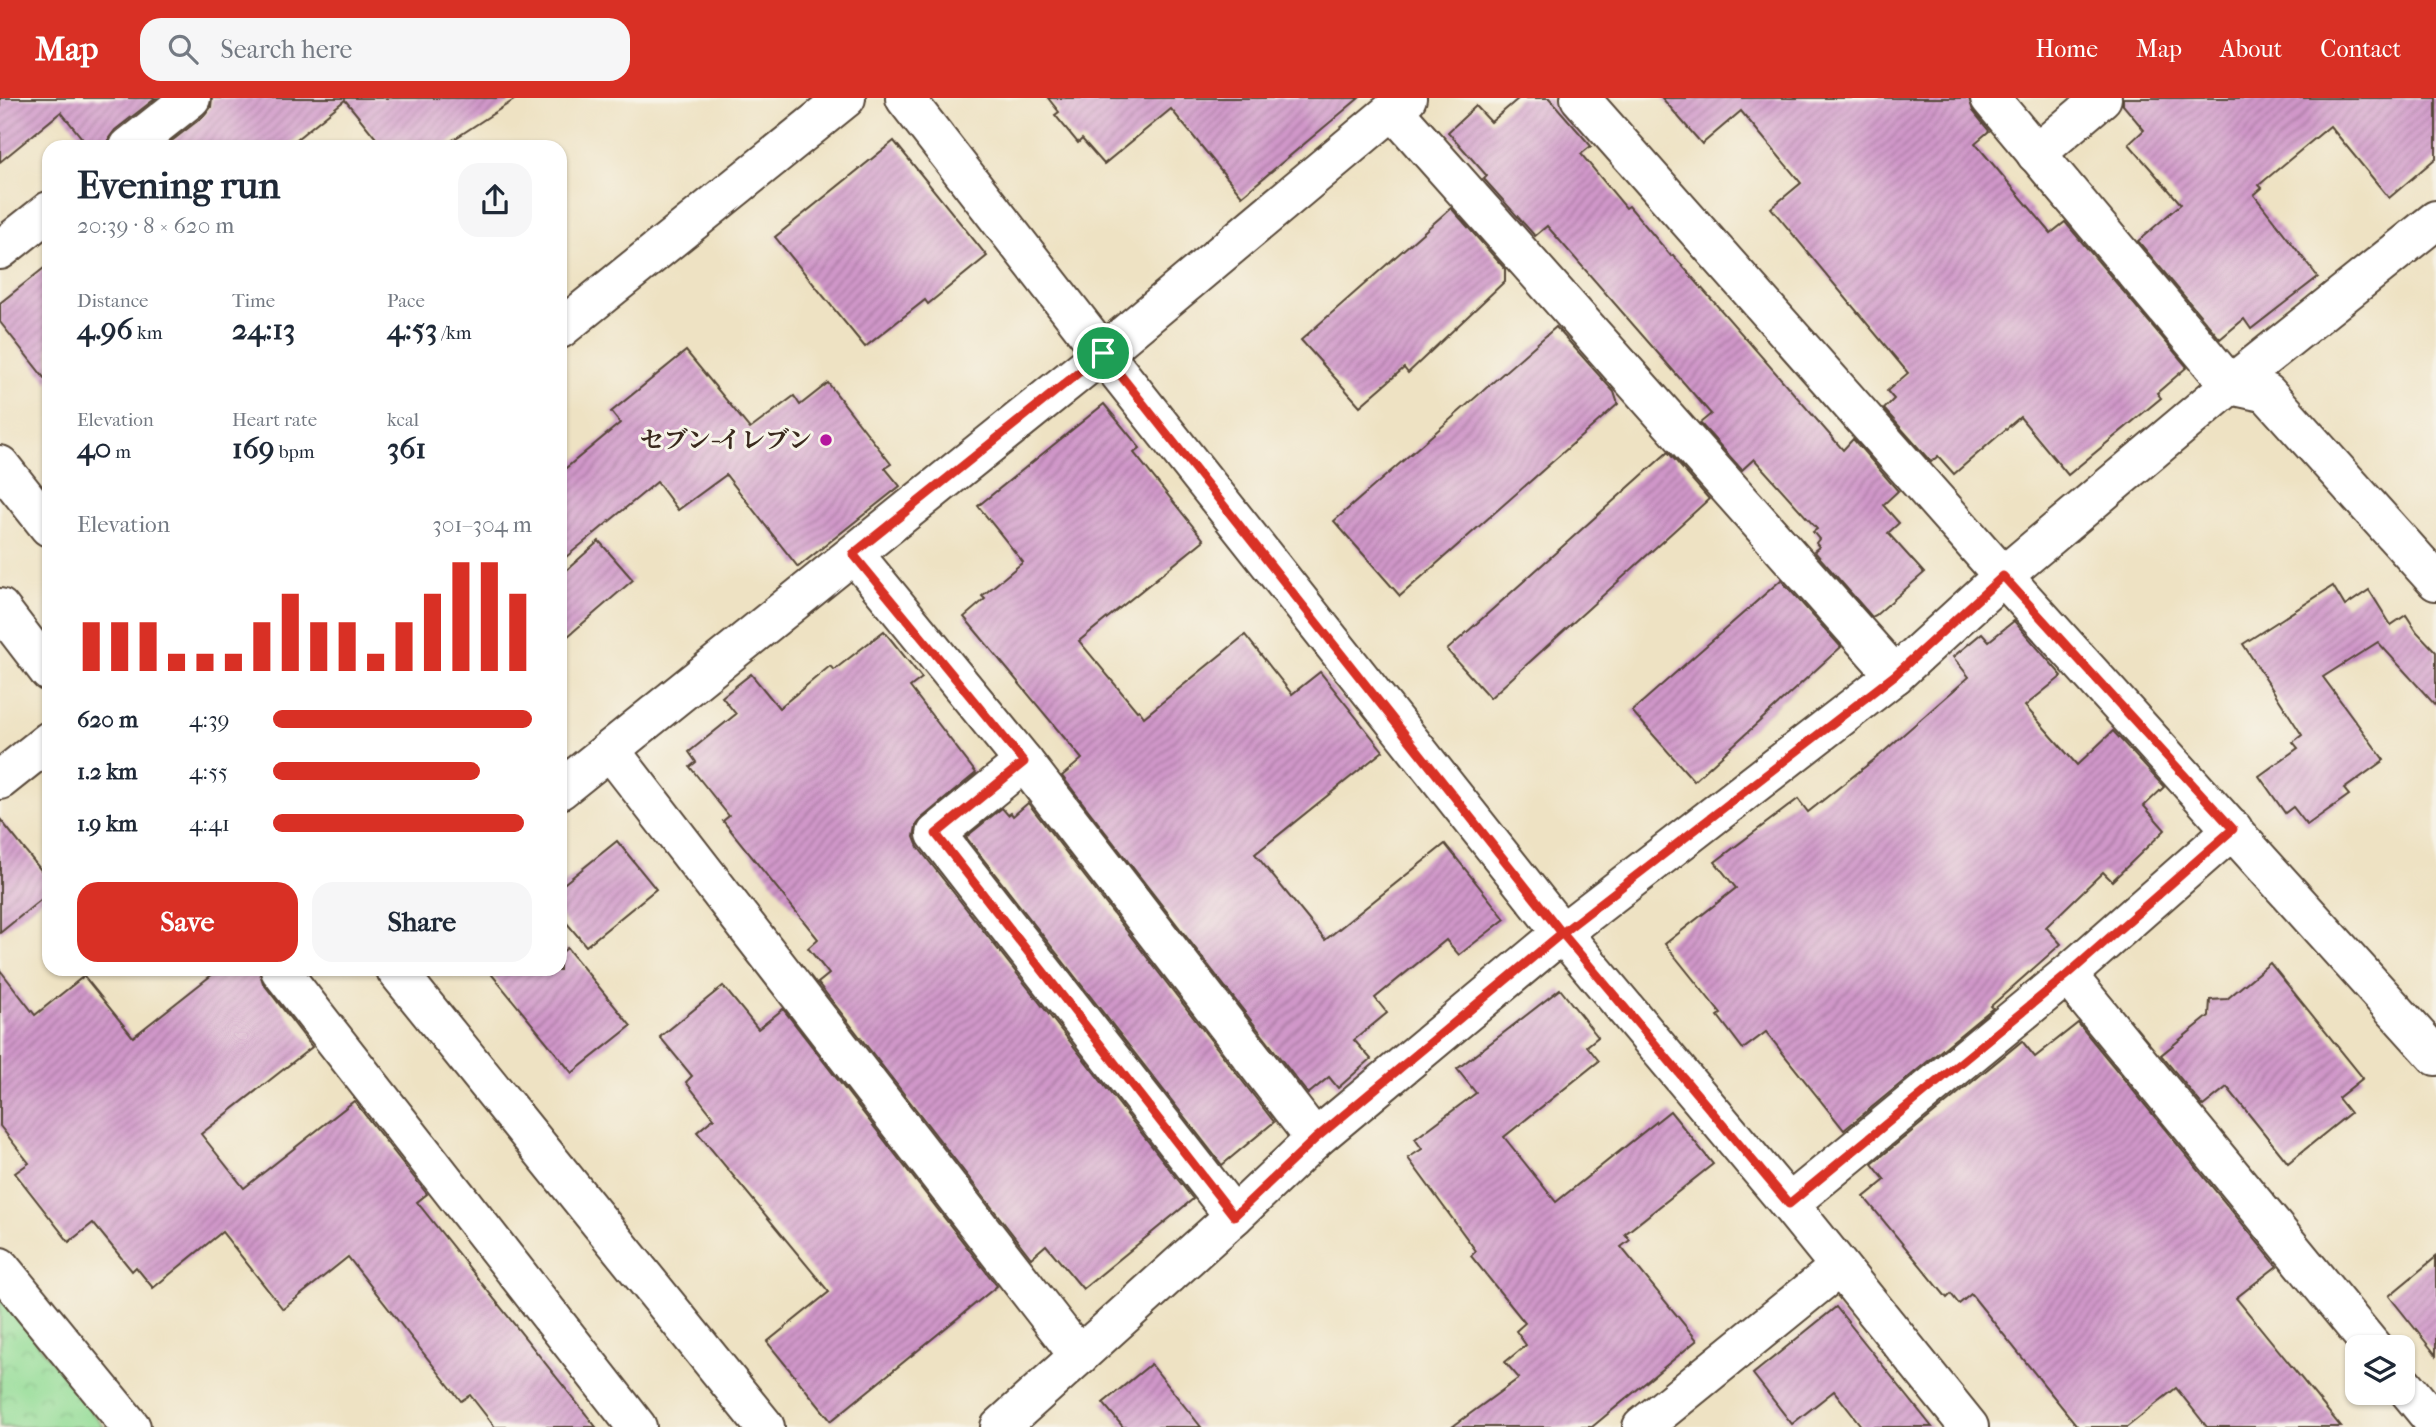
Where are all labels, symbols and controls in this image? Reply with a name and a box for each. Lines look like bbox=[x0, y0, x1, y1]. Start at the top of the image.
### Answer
search box bbox=[140, 18, 630, 81]
text: Map bbox=[35, 30, 98, 69]
icon: search bbox=[164, 30, 202, 68]
text: Search here bbox=[220, 34, 352, 65]
text: Home bbox=[2036, 35, 2098, 63]
text: Map bbox=[2136, 35, 2182, 63]
text: About bbox=[2220, 35, 2282, 63]
text: Contact bbox=[2320, 35, 2401, 63]
text: Evening run bbox=[77, 163, 280, 208]
button: share bbox=[458, 163, 532, 237]
text: 20:39 · 8 × 620 m bbox=[77, 212, 234, 239]
text: Distance bbox=[77, 290, 148, 312]
text: Time bbox=[232, 290, 275, 312]
text: Pace bbox=[387, 290, 425, 312]
text: 4.96 bbox=[77, 312, 133, 347]
text: 24:13 bbox=[232, 312, 295, 347]
text: 4:53 bbox=[387, 312, 437, 347]
text: km bbox=[133, 322, 163, 344]
text: /km bbox=[437, 322, 472, 344]
pin bbox=[1073, 323, 1133, 383]
icon: arrive bbox=[1084, 334, 1122, 372]
text: Elevation bbox=[77, 409, 154, 431]
text: Heart rate bbox=[232, 409, 317, 431]
text: kcal bbox=[387, 409, 419, 431]
place label: セブン-イレブン bbox=[640, 426, 812, 454]
text: 40 bbox=[77, 431, 111, 466]
text: 169 bbox=[232, 431, 275, 466]
text: 361 bbox=[387, 431, 426, 466]
marker: セブン-イレブン bbox=[818, 432, 834, 448]
text: m bbox=[111, 441, 131, 463]
text: bpm bbox=[275, 441, 315, 463]
text: Elevation bbox=[77, 511, 170, 538]
text: 301–304 m bbox=[432, 511, 532, 538]
text: 620 m bbox=[77, 706, 138, 733]
text: 4:39 bbox=[189, 706, 230, 733]
text: 1.2 km bbox=[77, 758, 137, 785]
text: 4:55 bbox=[189, 758, 228, 785]
text: 1.9 km bbox=[77, 810, 137, 837]
text: 4:41 bbox=[189, 810, 230, 837]
button: Save bbox=[77, 882, 298, 962]
button: Share bbox=[312, 882, 532, 962]
map controls bbox=[2345, 1335, 2415, 1405]
button: layers bbox=[2345, 1335, 2415, 1405]

